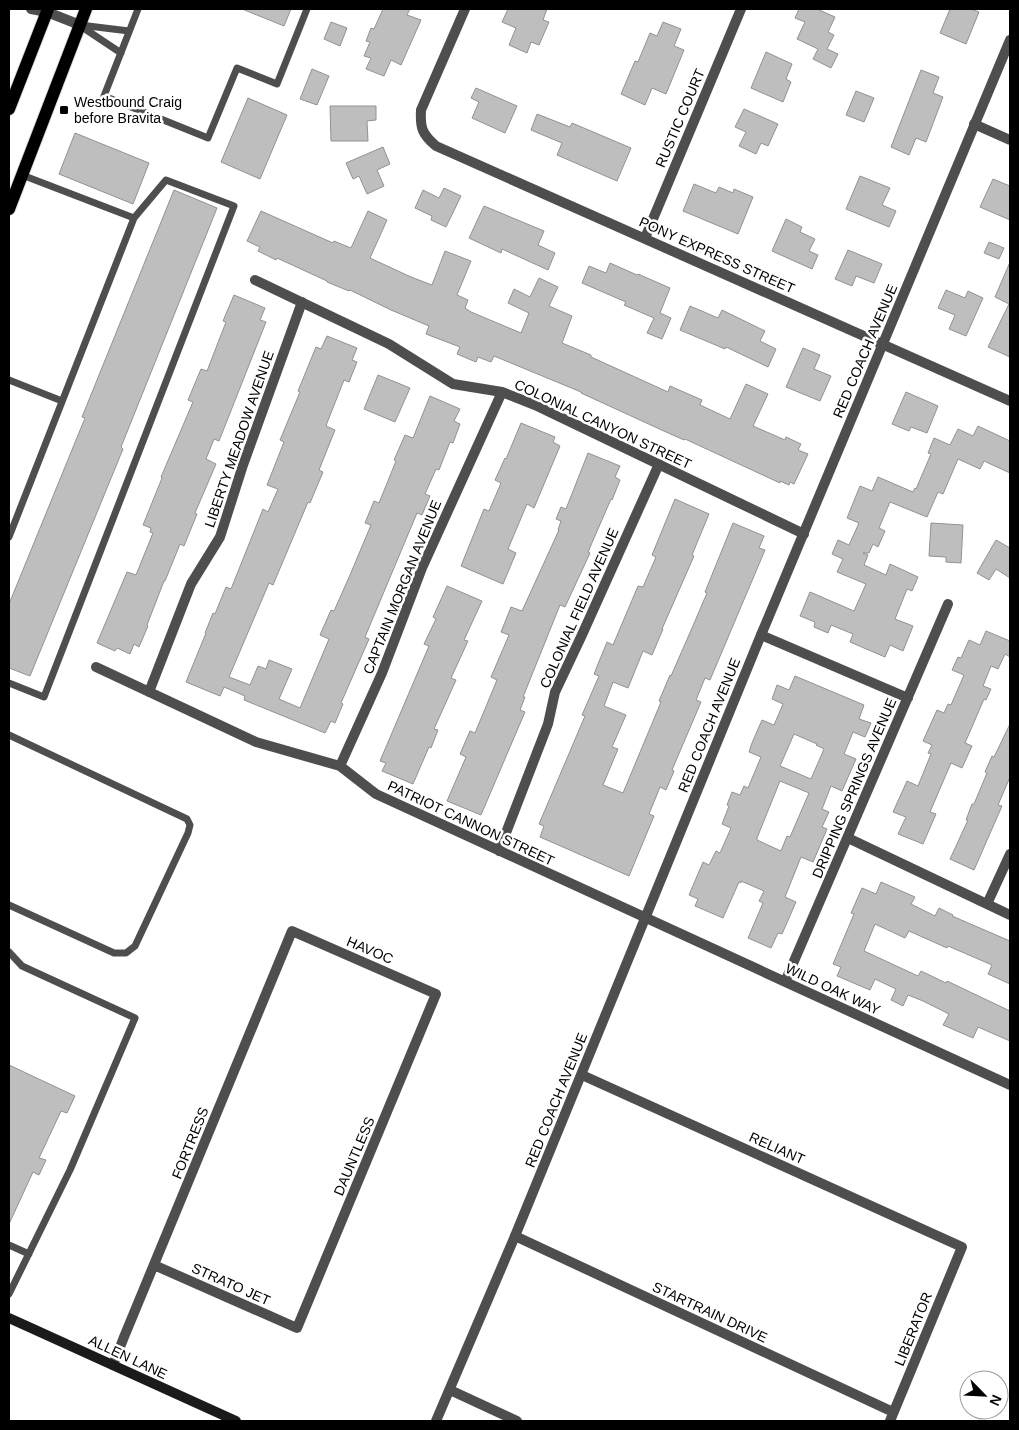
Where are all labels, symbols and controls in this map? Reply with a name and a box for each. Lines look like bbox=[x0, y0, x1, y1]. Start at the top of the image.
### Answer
street label: RUSTIC COURT bbox=[652, 66, 708, 170]
place label: Westbound Craig before Bravita bbox=[74, 94, 182, 126]
marker: Westbound Craig before Bravita bbox=[58, 104, 70, 116]
street label: PONY EXPRESS STREET bbox=[637, 213, 798, 297]
street label: RED COACH AVENUE bbox=[830, 282, 900, 420]
street label: LIBERTY MEADOW AVENUE bbox=[201, 348, 277, 530]
street label: COLONIAL CANYON STREET bbox=[512, 376, 694, 472]
street label: CAPTAIN MORGAN AVENUE bbox=[360, 498, 444, 676]
street label: COLONIAL FIELD AVENUE bbox=[536, 525, 622, 691]
street label: RED COACH AVENUE bbox=[675, 655, 743, 795]
street label: DRIPPING SPRINGS AVENUE bbox=[809, 695, 899, 881]
street label: PATRIOT CANNON STREET bbox=[385, 777, 557, 869]
street label: HAVOC bbox=[344, 933, 396, 967]
street label: WILD OAK WAY bbox=[783, 960, 884, 1018]
street label: RED COACH AVENUE bbox=[522, 1030, 590, 1170]
street label: FORTRESS bbox=[168, 1105, 212, 1181]
street label: DAUNTLESS bbox=[330, 1114, 378, 1198]
street label: RELIANT bbox=[747, 1129, 808, 1168]
street label: STRATO JET bbox=[189, 1260, 273, 1309]
street label: STARTRAIN DRIVE bbox=[650, 1278, 770, 1346]
street label: LIBERATOR bbox=[891, 1290, 935, 1368]
street label: ALLEN LANE bbox=[86, 1332, 170, 1382]
north arrow bbox=[959, 1370, 1009, 1420]
text: N bbox=[987, 1392, 1005, 1408]

